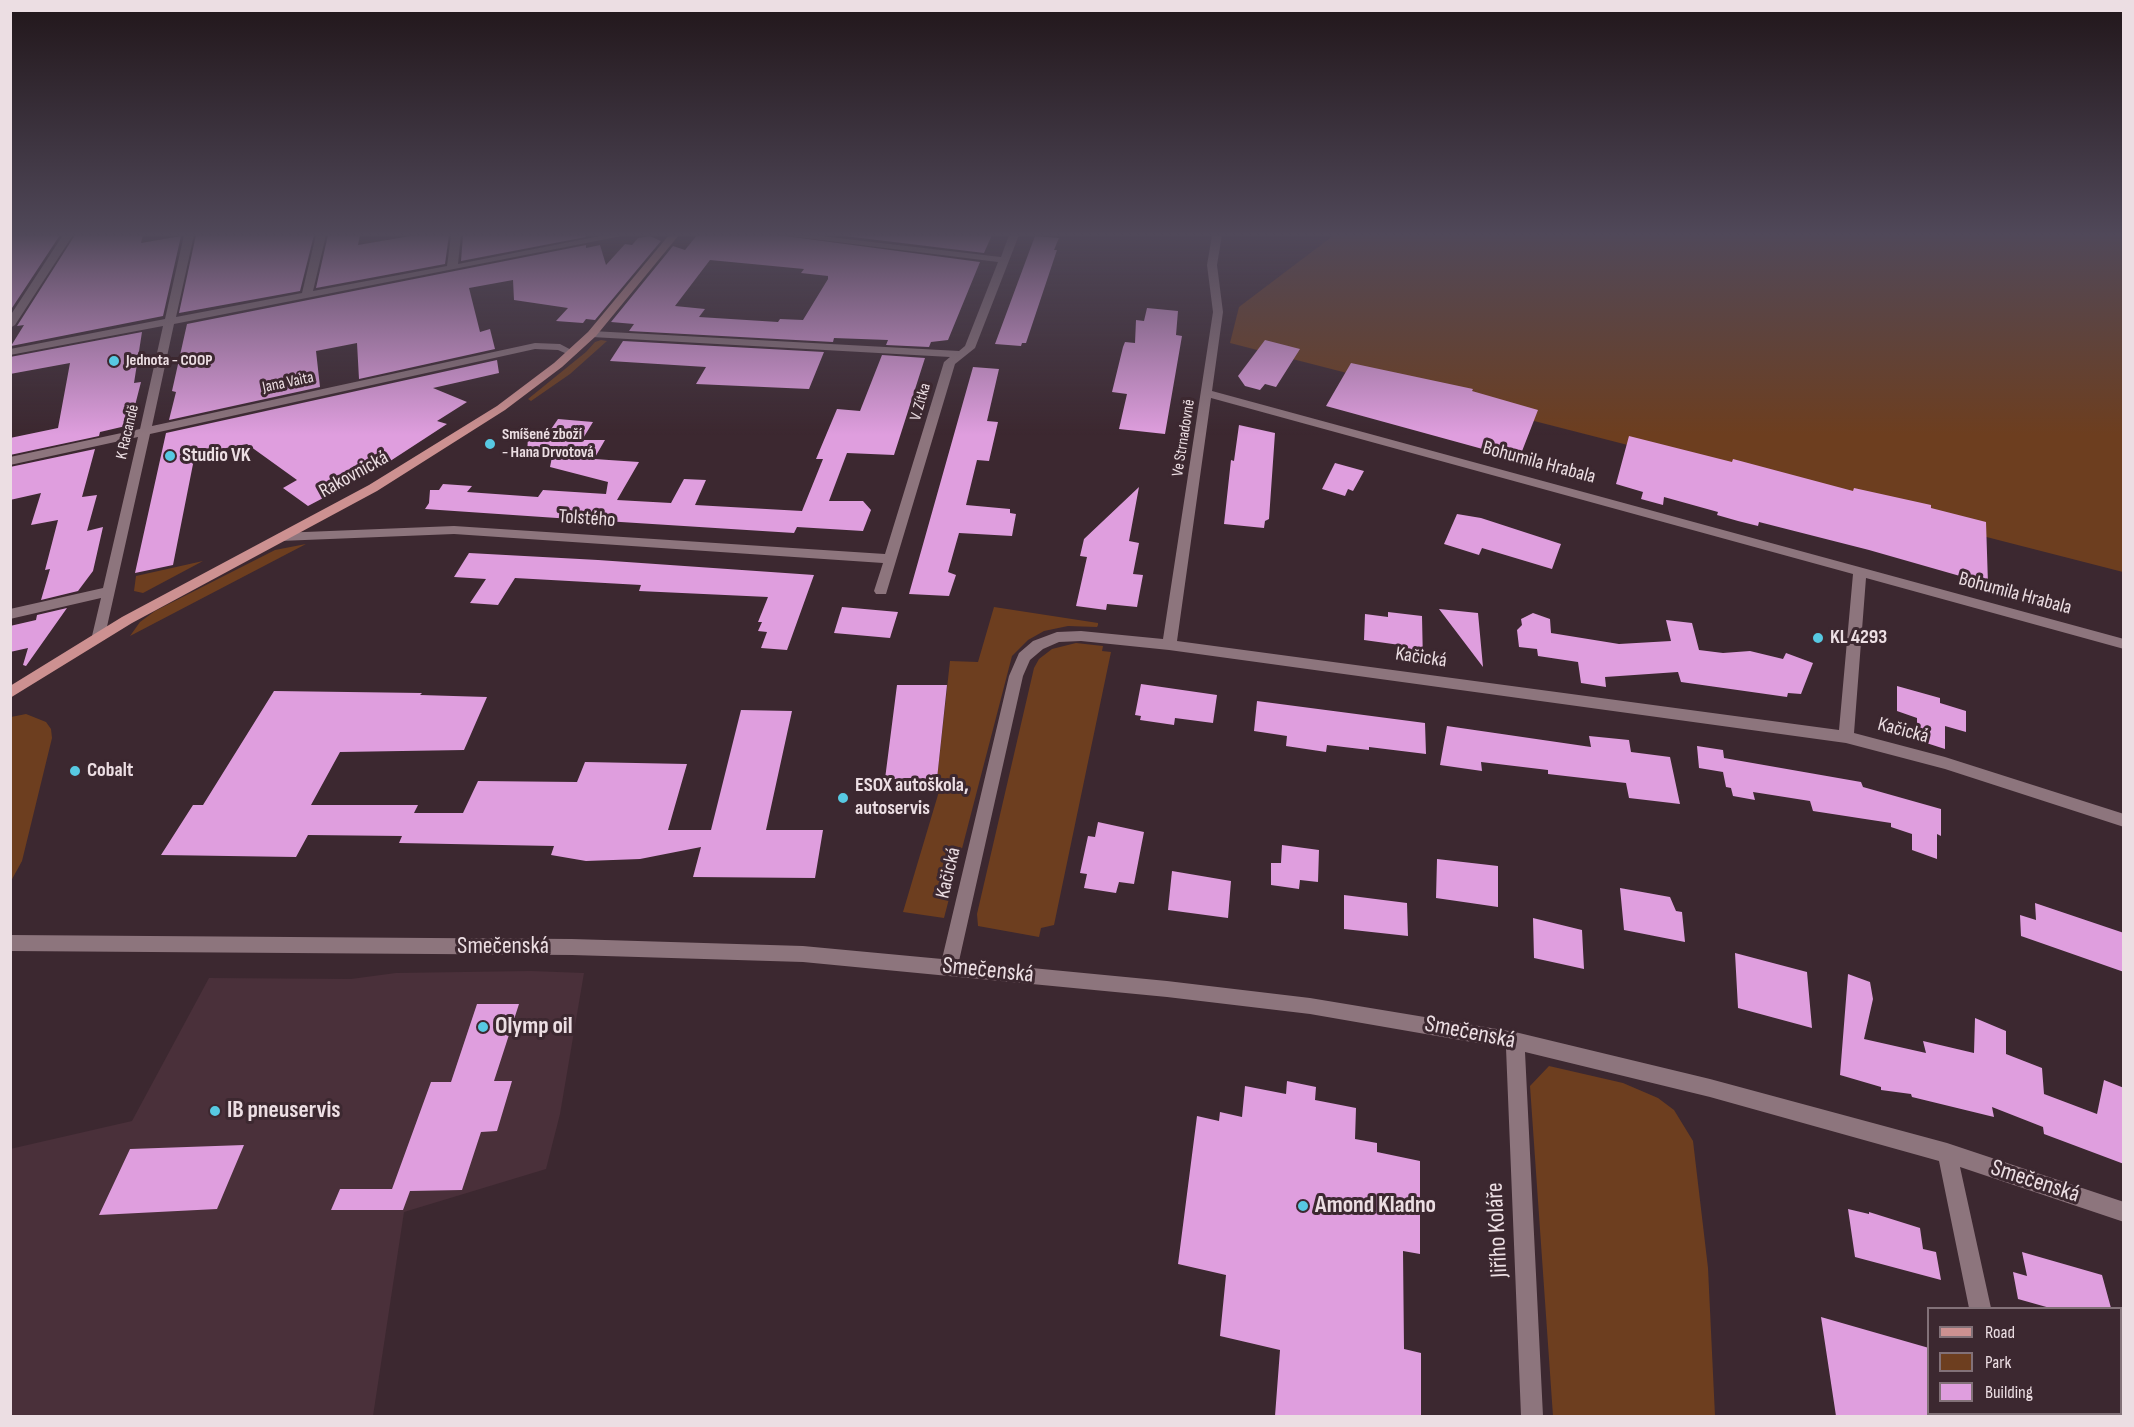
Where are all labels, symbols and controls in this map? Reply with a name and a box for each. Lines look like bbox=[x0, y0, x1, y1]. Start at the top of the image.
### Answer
place label: Jednota - COOP bbox=[126, 351, 212, 371]
marker: Jednota - COOP bbox=[107, 354, 121, 368]
street label: Jana Vaita bbox=[261, 368, 315, 398]
street label: V. Zítka bbox=[906, 381, 936, 423]
street label: Ve Strnadovně bbox=[1168, 398, 1200, 478]
street label: K Racandě bbox=[112, 403, 144, 461]
place label: Smíšené zboží - Hana Drvotová bbox=[502, 425, 594, 463]
street label: Bohumila Hrabala bbox=[1480, 436, 1598, 490]
marker: Smíšené zboží - Hana Drvotová bbox=[483, 437, 497, 451]
place label: Studio VK bbox=[182, 444, 251, 468]
street label: Rakovnická bbox=[315, 446, 393, 504]
marker: Studio VK bbox=[163, 449, 177, 463]
street label: Tolstého bbox=[558, 505, 616, 533]
street label: Bohumila Hrabala bbox=[1956, 567, 2074, 621]
place label: KL 4293 bbox=[1830, 626, 1887, 650]
marker: KL 4293 bbox=[1811, 631, 1825, 645]
street label: Kačická bbox=[1394, 643, 1448, 673]
street label: Kačická bbox=[1875, 713, 1931, 749]
place label: Cobalt bbox=[87, 759, 133, 783]
marker: Cobalt bbox=[68, 764, 82, 778]
place label: ESOX autoškola, autoservis bbox=[855, 774, 969, 821]
marker: ESOX autoškola, autoservis bbox=[836, 791, 850, 805]
street label: Kačická bbox=[931, 845, 967, 901]
street label: Smečenská bbox=[457, 933, 549, 961]
street label: Smečenská bbox=[941, 952, 1035, 990]
street label: Smečenská bbox=[1422, 1010, 1518, 1056]
place label: Olymp oil bbox=[495, 1013, 573, 1041]
marker: Olymp oil bbox=[476, 1020, 490, 1034]
place label: IB pneuservis bbox=[227, 1097, 341, 1125]
marker: IB pneuservis bbox=[208, 1104, 222, 1118]
street label: Smečenská bbox=[1987, 1154, 2083, 1210]
street label: Jiřího Koláře bbox=[1481, 1182, 1515, 1278]
place label: Amond Kladno bbox=[1315, 1192, 1436, 1220]
marker: Amond Kladno bbox=[1296, 1199, 1310, 1213]
legend bbox=[1927, 1307, 2122, 1415]
text: Road bbox=[1985, 1322, 2015, 1343]
text: Park bbox=[1985, 1352, 2011, 1373]
text: Building bbox=[1985, 1382, 2033, 1403]

